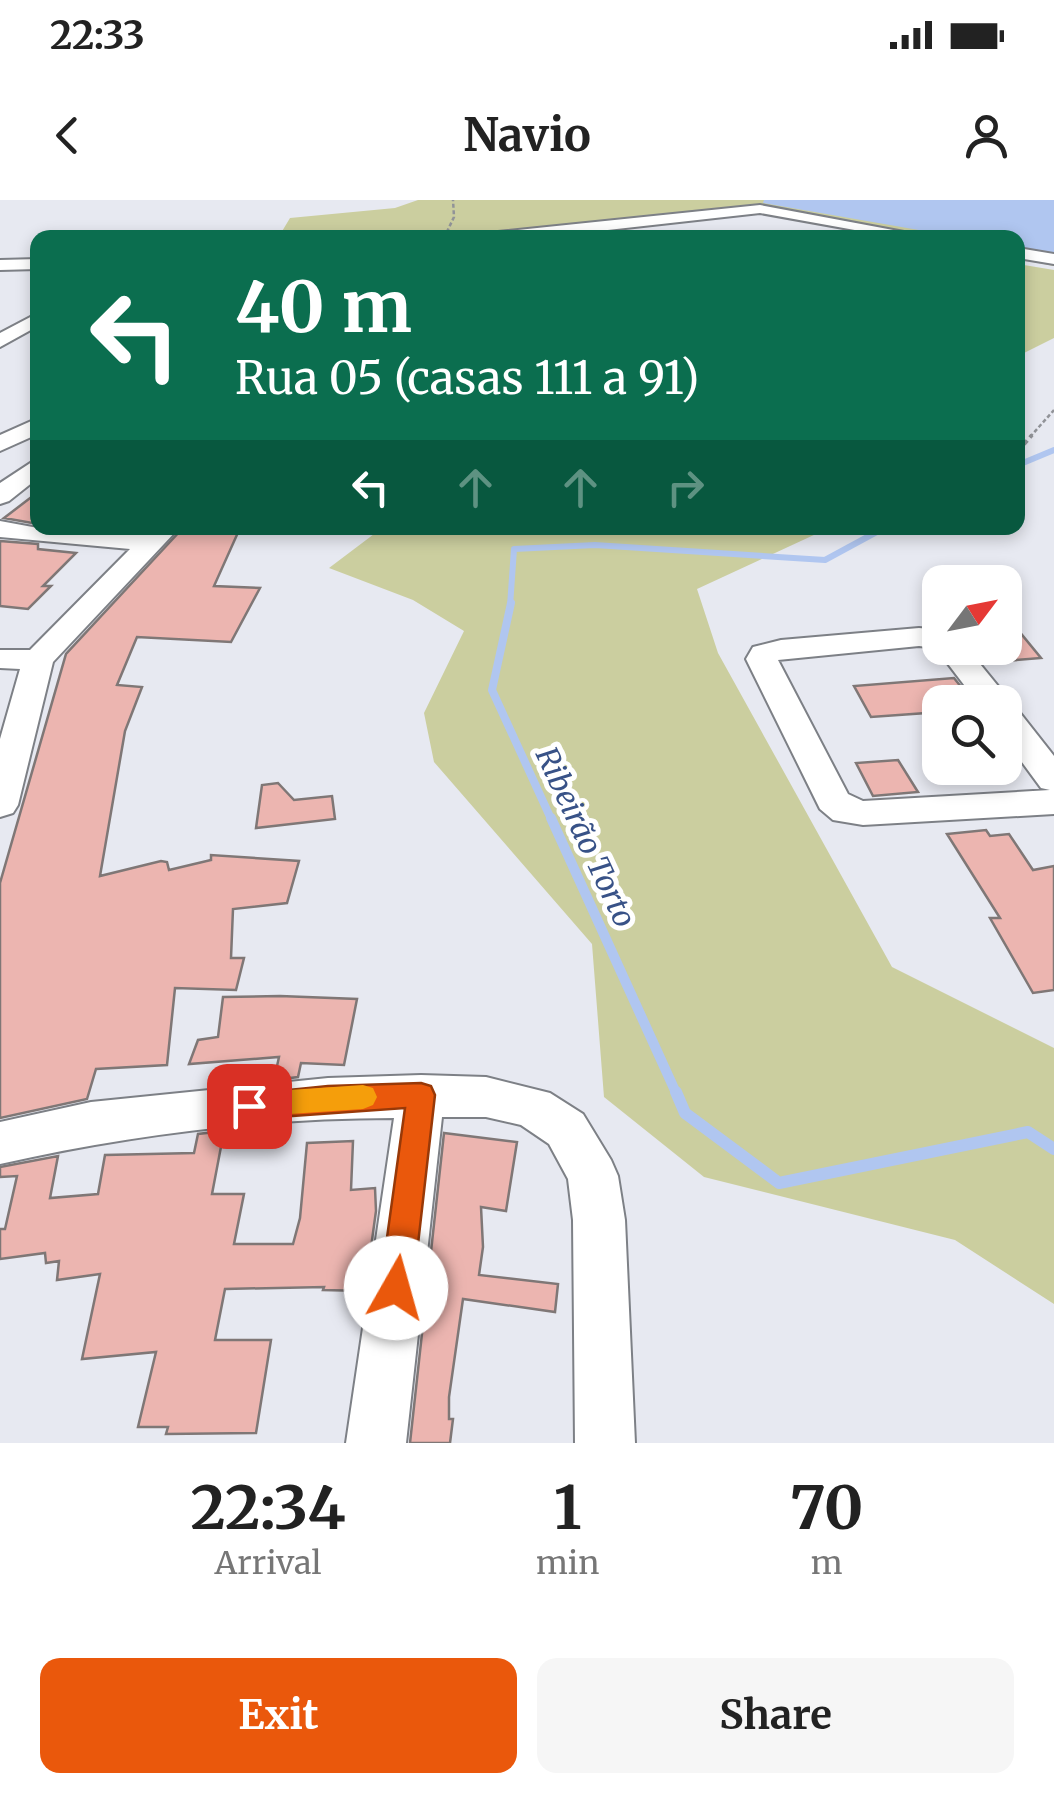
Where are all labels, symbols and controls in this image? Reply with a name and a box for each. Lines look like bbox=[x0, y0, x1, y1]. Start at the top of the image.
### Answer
text: 22:33 bbox=[50, 12, 145, 59]
text: Navio bbox=[463, 107, 591, 163]
icon: back bbox=[40, 108, 95, 163]
icon: person bbox=[959, 108, 1014, 163]
text: 40 m bbox=[235, 263, 412, 351]
icon: left bbox=[70, 270, 200, 400]
text: Rua 05 (casas 111 a 91) bbox=[235, 350, 699, 406]
icon: left bbox=[343, 460, 398, 515]
icon: ahead bbox=[448, 460, 503, 515]
icon: ahead bbox=[553, 460, 608, 515]
icon: right bbox=[658, 460, 713, 515]
north arrow bbox=[922, 565, 1022, 665]
map controls bbox=[922, 565, 1022, 785]
button: search bbox=[922, 685, 1022, 785]
water label: Ribeirão Torto bbox=[528, 741, 644, 933]
pin bbox=[207, 1064, 292, 1149]
icon: arrive bbox=[222, 1079, 277, 1134]
position arrow bbox=[344, 1236, 448, 1340]
text: 22:34 bbox=[190, 1470, 346, 1545]
text: 1 bbox=[554, 1470, 582, 1545]
text: 70 bbox=[790, 1470, 864, 1545]
text: Arrival bbox=[215, 1543, 321, 1583]
text: min bbox=[536, 1543, 599, 1583]
text: m bbox=[811, 1543, 843, 1583]
button: Exit bbox=[40, 1658, 517, 1773]
button: Share bbox=[537, 1658, 1014, 1773]

